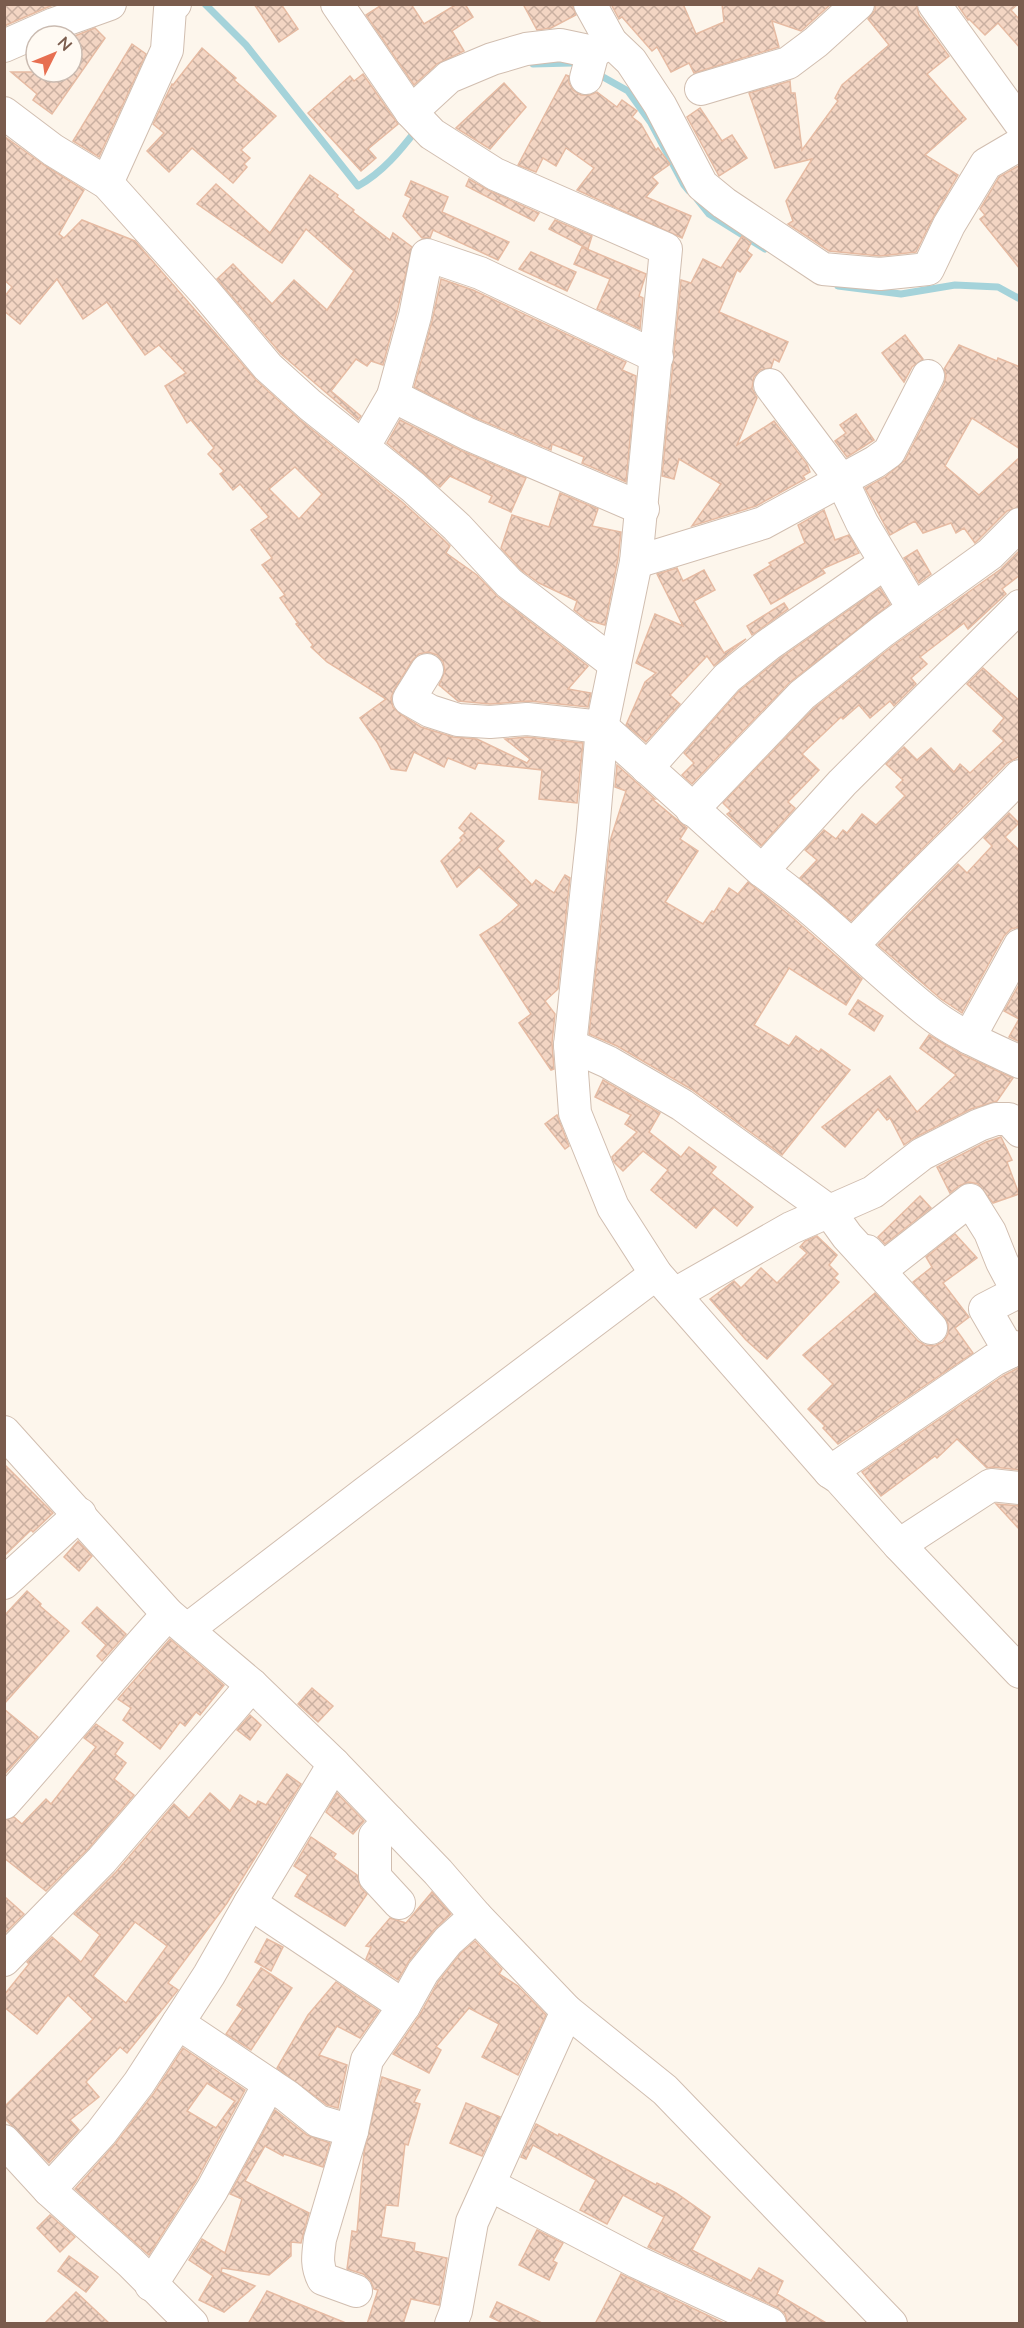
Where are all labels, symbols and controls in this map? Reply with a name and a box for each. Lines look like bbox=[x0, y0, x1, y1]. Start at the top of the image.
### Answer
north arrow bbox=[24, 24, 84, 84]
text: N bbox=[54, 32, 76, 54]

